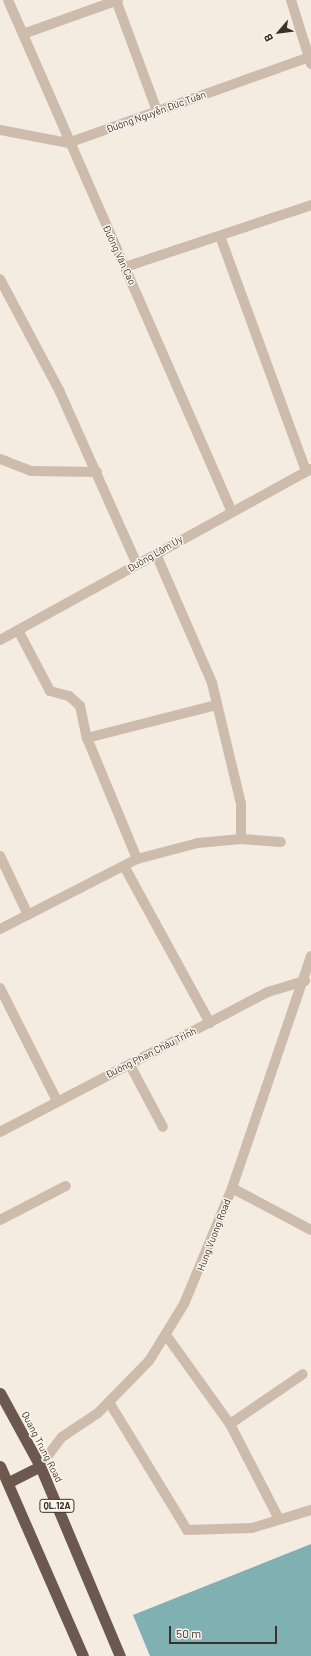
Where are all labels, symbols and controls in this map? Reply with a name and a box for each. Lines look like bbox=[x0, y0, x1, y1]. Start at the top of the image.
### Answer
north arrow bbox=[259, 12, 299, 52]
text: B bbox=[261, 32, 275, 44]
street label: Đường Nguyễn Đức Tuân bbox=[105, 88, 207, 136]
street label: Đường Văn Cao bbox=[100, 223, 138, 287]
street label: Đường Lâm Úy bbox=[125, 533, 185, 575]
street label: Đường Phan Châu Trinh bbox=[104, 1025, 198, 1081]
street label: Hung Vuong Road bbox=[195, 1197, 233, 1273]
street label: Quang Trung Road bbox=[19, 1410, 65, 1484]
road number: QL.12A bbox=[39, 1499, 75, 1513]
scale bar bbox=[171, 1618, 279, 1644]
text: 50 m bbox=[176, 1626, 201, 1640]

